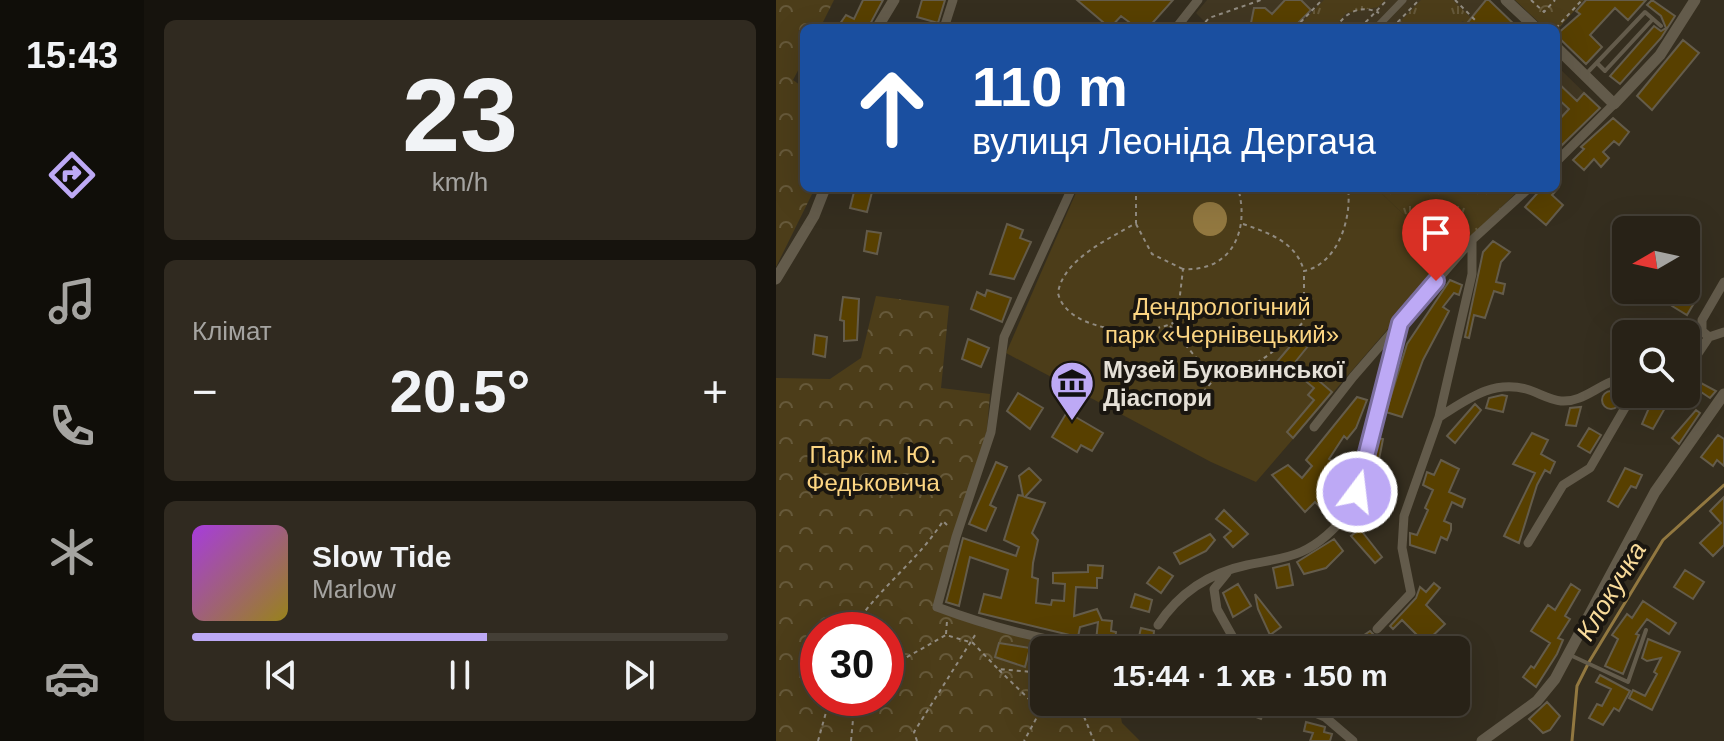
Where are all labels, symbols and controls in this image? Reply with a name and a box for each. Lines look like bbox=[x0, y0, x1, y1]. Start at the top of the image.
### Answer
text: 15:43 bbox=[26, 35, 118, 76]
text: 110 m bbox=[972, 55, 1128, 118]
icon: ahead bbox=[840, 56, 944, 160]
text: 23 bbox=[402, 57, 518, 173]
text: вулиця Леоніда Дергача bbox=[972, 121, 1376, 162]
icon: directions bbox=[44, 147, 100, 203]
text: km/h bbox=[432, 167, 488, 197]
pin bbox=[1402, 199, 1470, 281]
icon: arrive bbox=[1414, 211, 1458, 255]
north arrow bbox=[1612, 216, 1700, 304]
map controls bbox=[1612, 216, 1700, 408]
icon: music bbox=[44, 273, 100, 329]
park label: Дендрологічний парк «Чернівецький» bbox=[1105, 293, 1339, 348]
text: Клімат bbox=[192, 316, 272, 346]
button: search bbox=[1612, 320, 1700, 408]
place label: Музей Буковинської Діаспори bbox=[1103, 356, 1346, 411]
text: 20.5° bbox=[390, 358, 530, 425]
museum icon: Музей Буковинської Діаспори bbox=[1048, 359, 1096, 422]
text: − bbox=[192, 367, 218, 416]
text: + bbox=[702, 367, 728, 416]
icon: phone bbox=[44, 398, 100, 454]
park label: Парк ім. Ю. Федьковича bbox=[806, 441, 941, 496]
position arrow bbox=[1315, 450, 1399, 534]
icon: climate bbox=[44, 524, 100, 580]
water label: Клокучка bbox=[1570, 536, 1652, 646]
text: Slow Tide bbox=[312, 540, 451, 573]
text: Marlow bbox=[312, 574, 396, 604]
speed limit sign: 30 bbox=[800, 612, 904, 716]
icon: car bbox=[44, 650, 100, 706]
icon: previous bbox=[259, 653, 303, 697]
icon: pause bbox=[438, 653, 482, 697]
icon: next bbox=[617, 653, 661, 697]
text: 15:44 · 1 хв · 150 m bbox=[1112, 659, 1388, 692]

